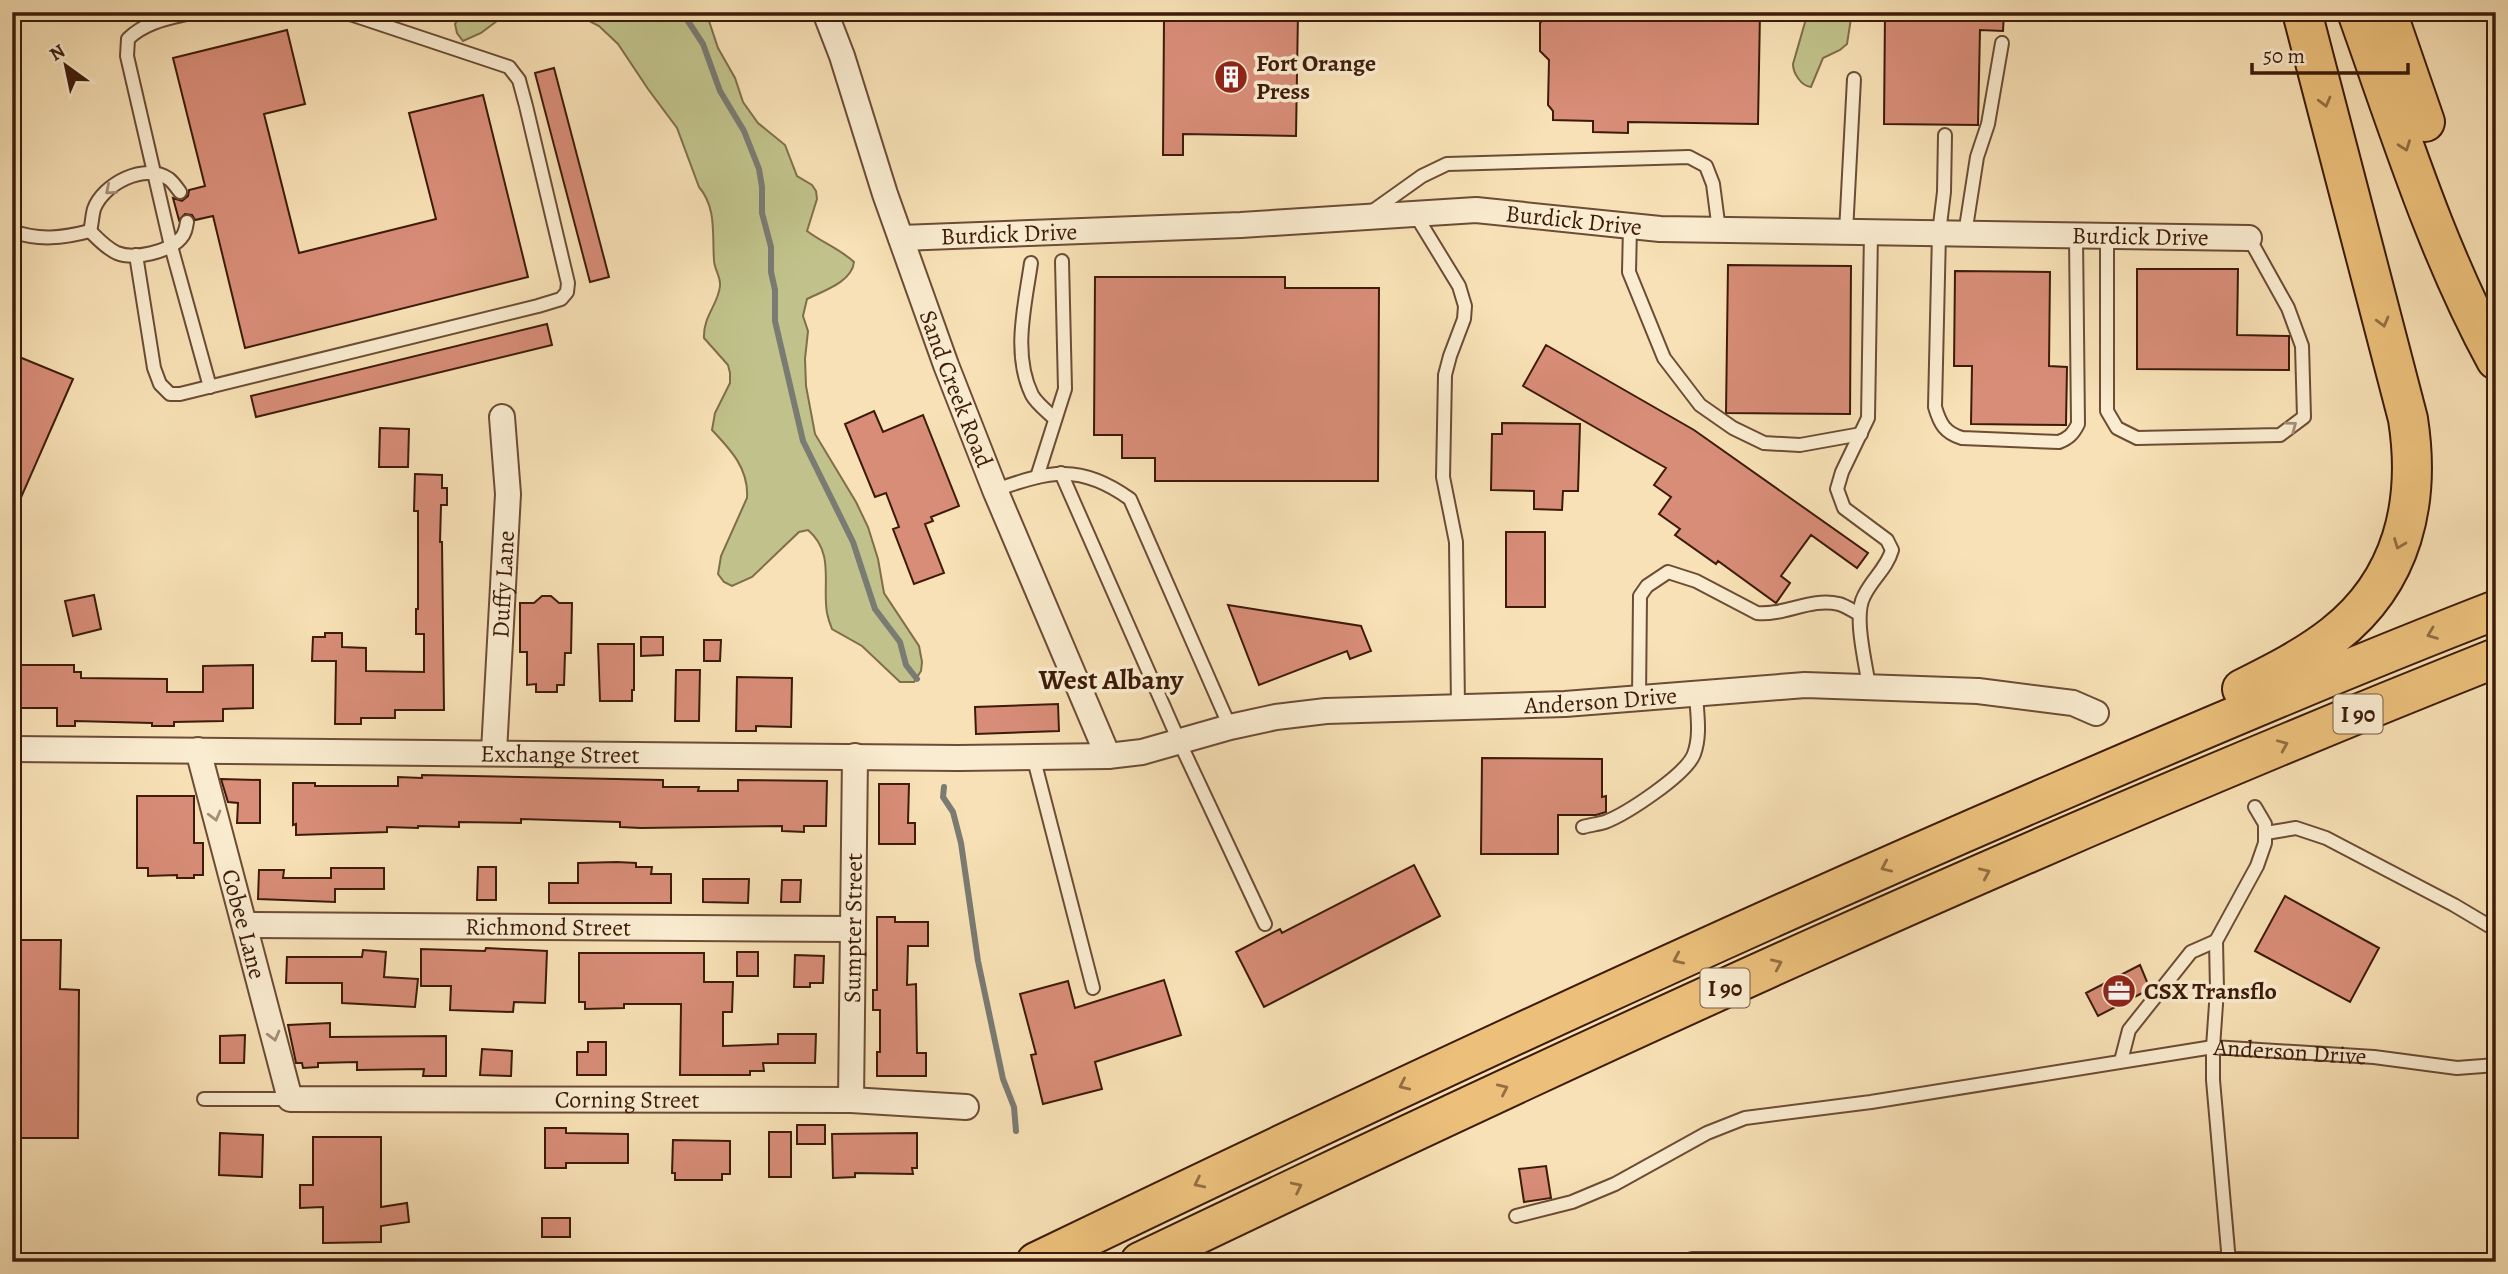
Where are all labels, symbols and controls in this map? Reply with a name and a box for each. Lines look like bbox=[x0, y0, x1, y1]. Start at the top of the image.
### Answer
north arrow bbox=[32, 32, 102, 102]
scale bar bbox=[2252, 32, 2408, 76]
text: N bbox=[44, 38, 70, 67]
text: 50 m bbox=[2263, 42, 2305, 70]
place label: Fort Orange Press bbox=[1256, 47, 1376, 107]
building icon: Fort Orange Press bbox=[1212, 58, 1250, 96]
one-way arrow bbox=[2317, 96, 2332, 108]
one-way arrow bbox=[2397, 139, 2411, 151]
one-way arrow bbox=[105, 182, 118, 194]
street label: Burdick Drive bbox=[1504, 197, 1643, 243]
street label: Burdick Drive bbox=[940, 215, 1078, 252]
street label: Burdick Drive bbox=[2072, 219, 2209, 253]
street label: Sand Creek Road bbox=[912, 306, 1001, 472]
one-way arrow bbox=[2375, 316, 2389, 328]
one-way arrow bbox=[2284, 422, 2297, 435]
street label: Duffy Lane bbox=[484, 530, 522, 639]
one-way arrow bbox=[2394, 538, 2408, 550]
one-way arrow bbox=[2427, 626, 2439, 640]
district label: West Albany bbox=[1038, 661, 1184, 699]
street label: Anderson Drive bbox=[1523, 679, 1678, 721]
road number: I 90 bbox=[2334, 694, 2382, 734]
street label: Exchange Street bbox=[480, 737, 640, 771]
one-way arrow bbox=[2276, 739, 2288, 753]
one-way arrow bbox=[207, 810, 222, 822]
street label: Sumpter Street bbox=[836, 853, 870, 1003]
one-way arrow bbox=[1881, 859, 1893, 873]
street label: Cobee Lane bbox=[214, 866, 274, 982]
one-way arrow bbox=[1978, 867, 1990, 881]
street label: Richmond Street bbox=[465, 910, 631, 944]
one-way arrow bbox=[1673, 951, 1685, 965]
one-way arrow bbox=[1770, 958, 1782, 972]
road number: I 90 bbox=[1700, 968, 1750, 1007]
office icon: CSX Transflo bbox=[2100, 972, 2138, 1010]
place label: CSX Transflo bbox=[2144, 975, 2277, 1007]
one-way arrow bbox=[266, 1030, 280, 1042]
street label: Anderson Drive bbox=[2212, 1031, 2368, 1073]
one-way arrow bbox=[1399, 1077, 1411, 1091]
street label: Corning Street bbox=[555, 1083, 700, 1116]
one-way arrow bbox=[1496, 1083, 1508, 1097]
one-way arrow bbox=[1194, 1175, 1206, 1189]
one-way arrow bbox=[1290, 1181, 1302, 1195]

